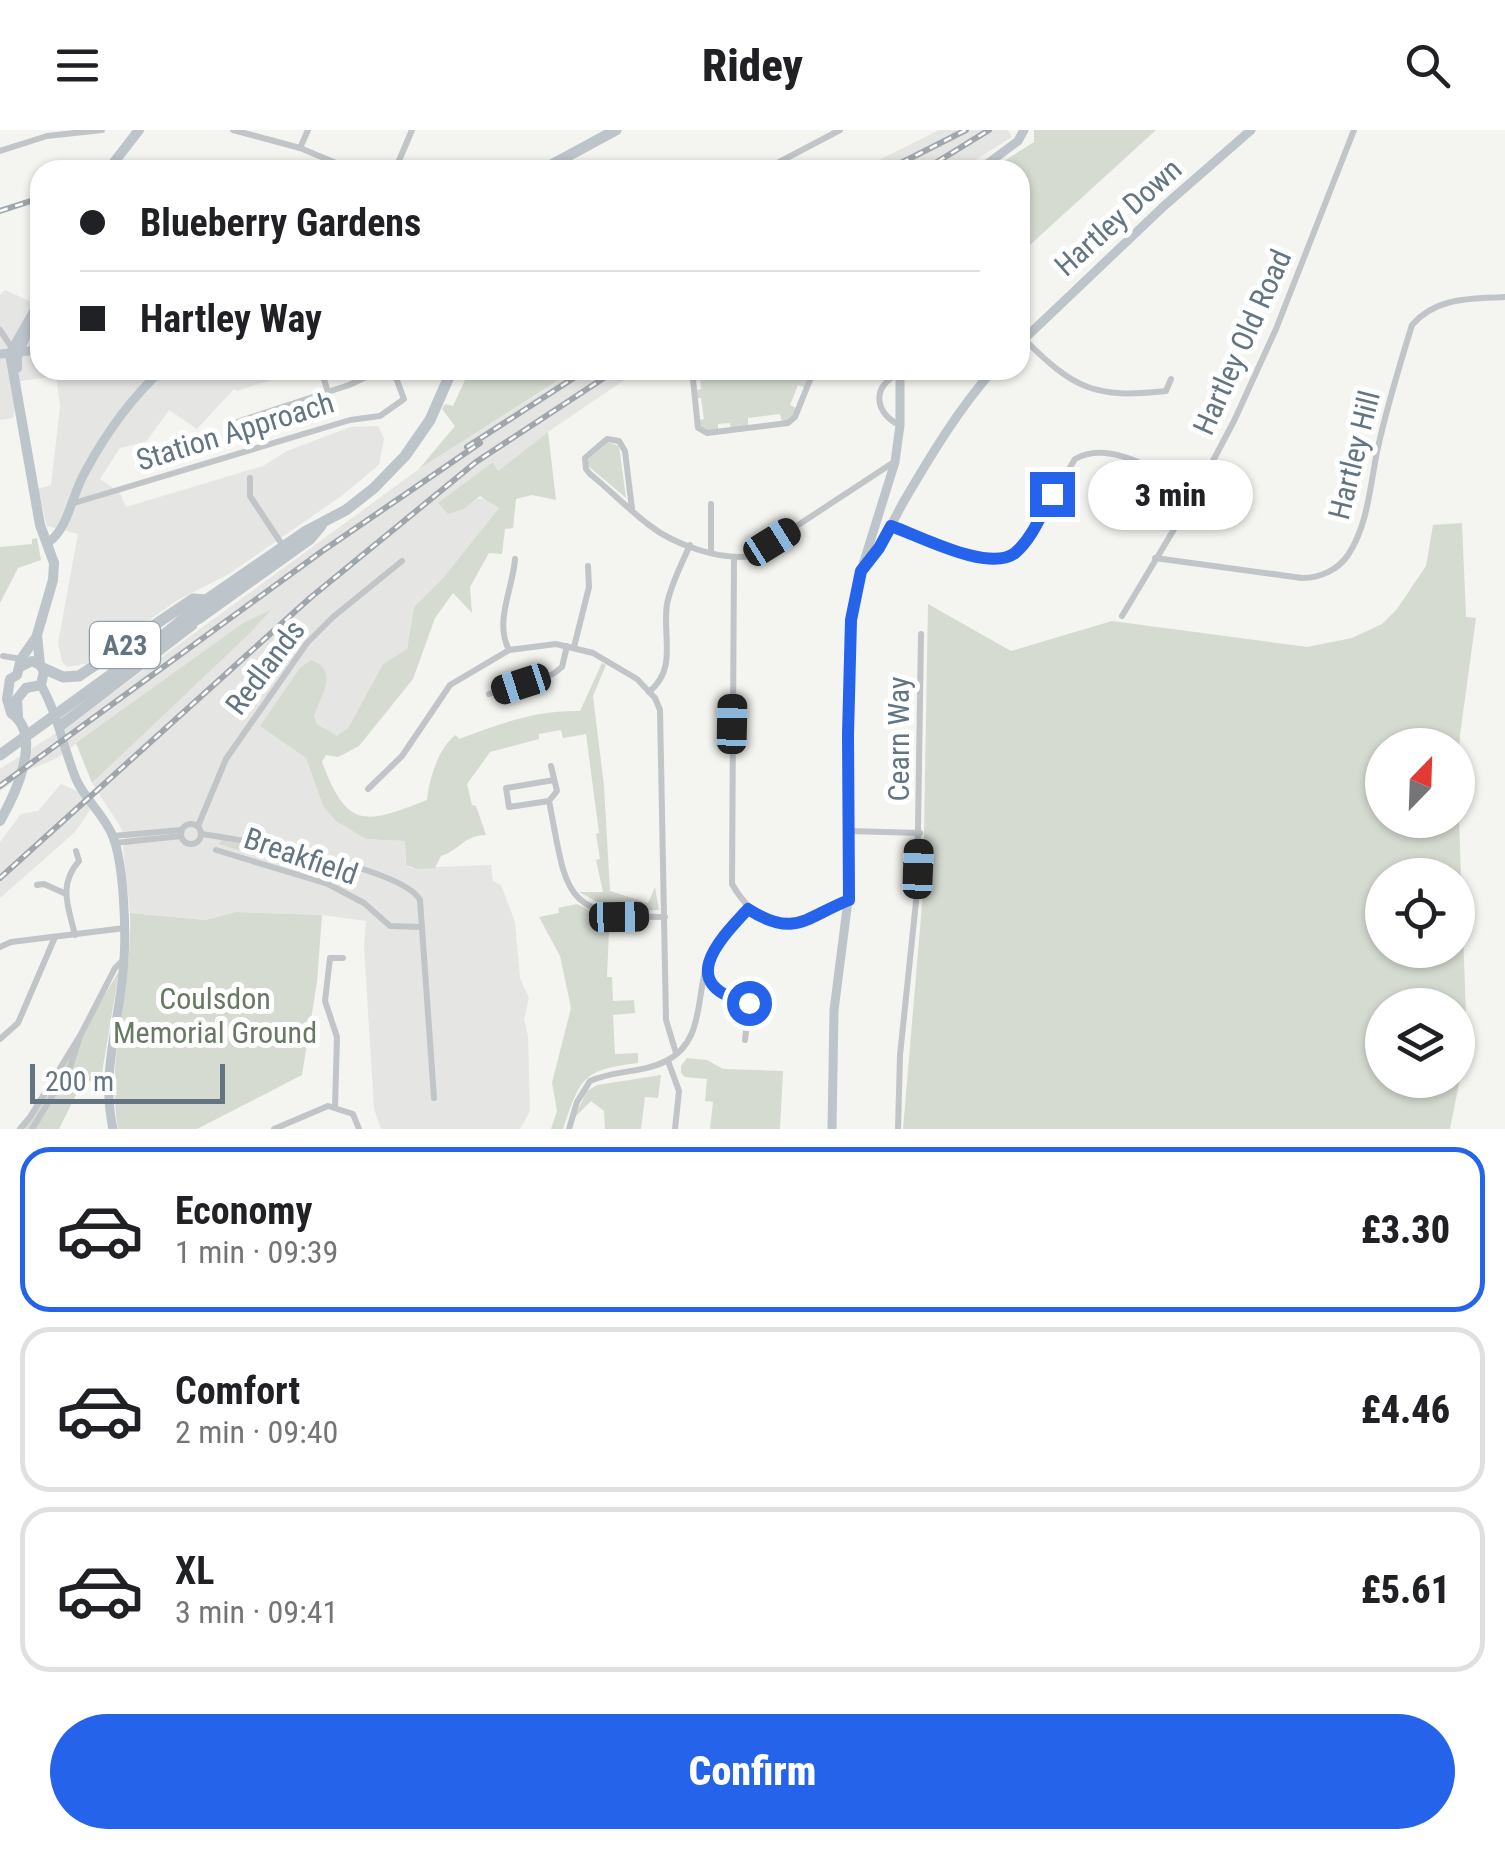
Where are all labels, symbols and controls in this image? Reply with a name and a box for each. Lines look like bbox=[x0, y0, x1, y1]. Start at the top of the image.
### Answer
icon: menu bbox=[50, 38, 105, 93]
icon: search bbox=[1400, 38, 1455, 93]
text: Ridey bbox=[702, 39, 803, 92]
street label: Hartley Down bbox=[1048, 151, 1188, 283]
text: Blueberry Gardens bbox=[140, 201, 421, 245]
street label: Hartley Old Road bbox=[1186, 244, 1298, 440]
text: Hartley Way bbox=[140, 297, 322, 341]
street label: Station Approach bbox=[132, 384, 338, 478]
street label: Hartley Hill bbox=[1321, 387, 1387, 523]
callout: 3 min bbox=[1087, 459, 1252, 529]
route end bbox=[1030, 472, 1075, 517]
text: 3 min bbox=[1135, 476, 1206, 514]
car bbox=[739, 513, 805, 571]
street label: Redlands bbox=[218, 613, 312, 721]
road number: A23 bbox=[90, 622, 160, 668]
car bbox=[488, 660, 554, 708]
street label: Cearn Way bbox=[881, 676, 916, 802]
car bbox=[716, 694, 748, 754]
north arrow bbox=[1365, 728, 1475, 838]
map controls bbox=[1365, 728, 1475, 1098]
street label: Breakfield bbox=[240, 820, 362, 892]
car bbox=[902, 838, 934, 900]
button: locate bbox=[1365, 858, 1475, 968]
car bbox=[589, 901, 649, 933]
park label: Coulsdon Memorial Ground bbox=[113, 981, 317, 1050]
route start bbox=[727, 981, 772, 1026]
button: layers bbox=[1365, 988, 1475, 1098]
scale bar bbox=[30, 1059, 225, 1104]
text: 200 m bbox=[45, 1065, 114, 1098]
icon: car bbox=[55, 1185, 145, 1275]
text: Economy bbox=[175, 1189, 312, 1233]
text: £3.30 bbox=[1361, 1208, 1450, 1252]
text: 1 min · 09:39 bbox=[175, 1233, 338, 1271]
icon: car bbox=[55, 1365, 145, 1455]
text: Comfort bbox=[175, 1369, 300, 1413]
text: £4.46 bbox=[1361, 1388, 1450, 1432]
text: 2 min · 09:40 bbox=[175, 1413, 338, 1451]
icon: car bbox=[55, 1545, 145, 1635]
text: XL bbox=[175, 1549, 214, 1593]
text: £5.61 bbox=[1361, 1568, 1450, 1612]
text: 3 min · 09:41 bbox=[175, 1593, 338, 1631]
button: Confirm bbox=[50, 1714, 1455, 1829]

